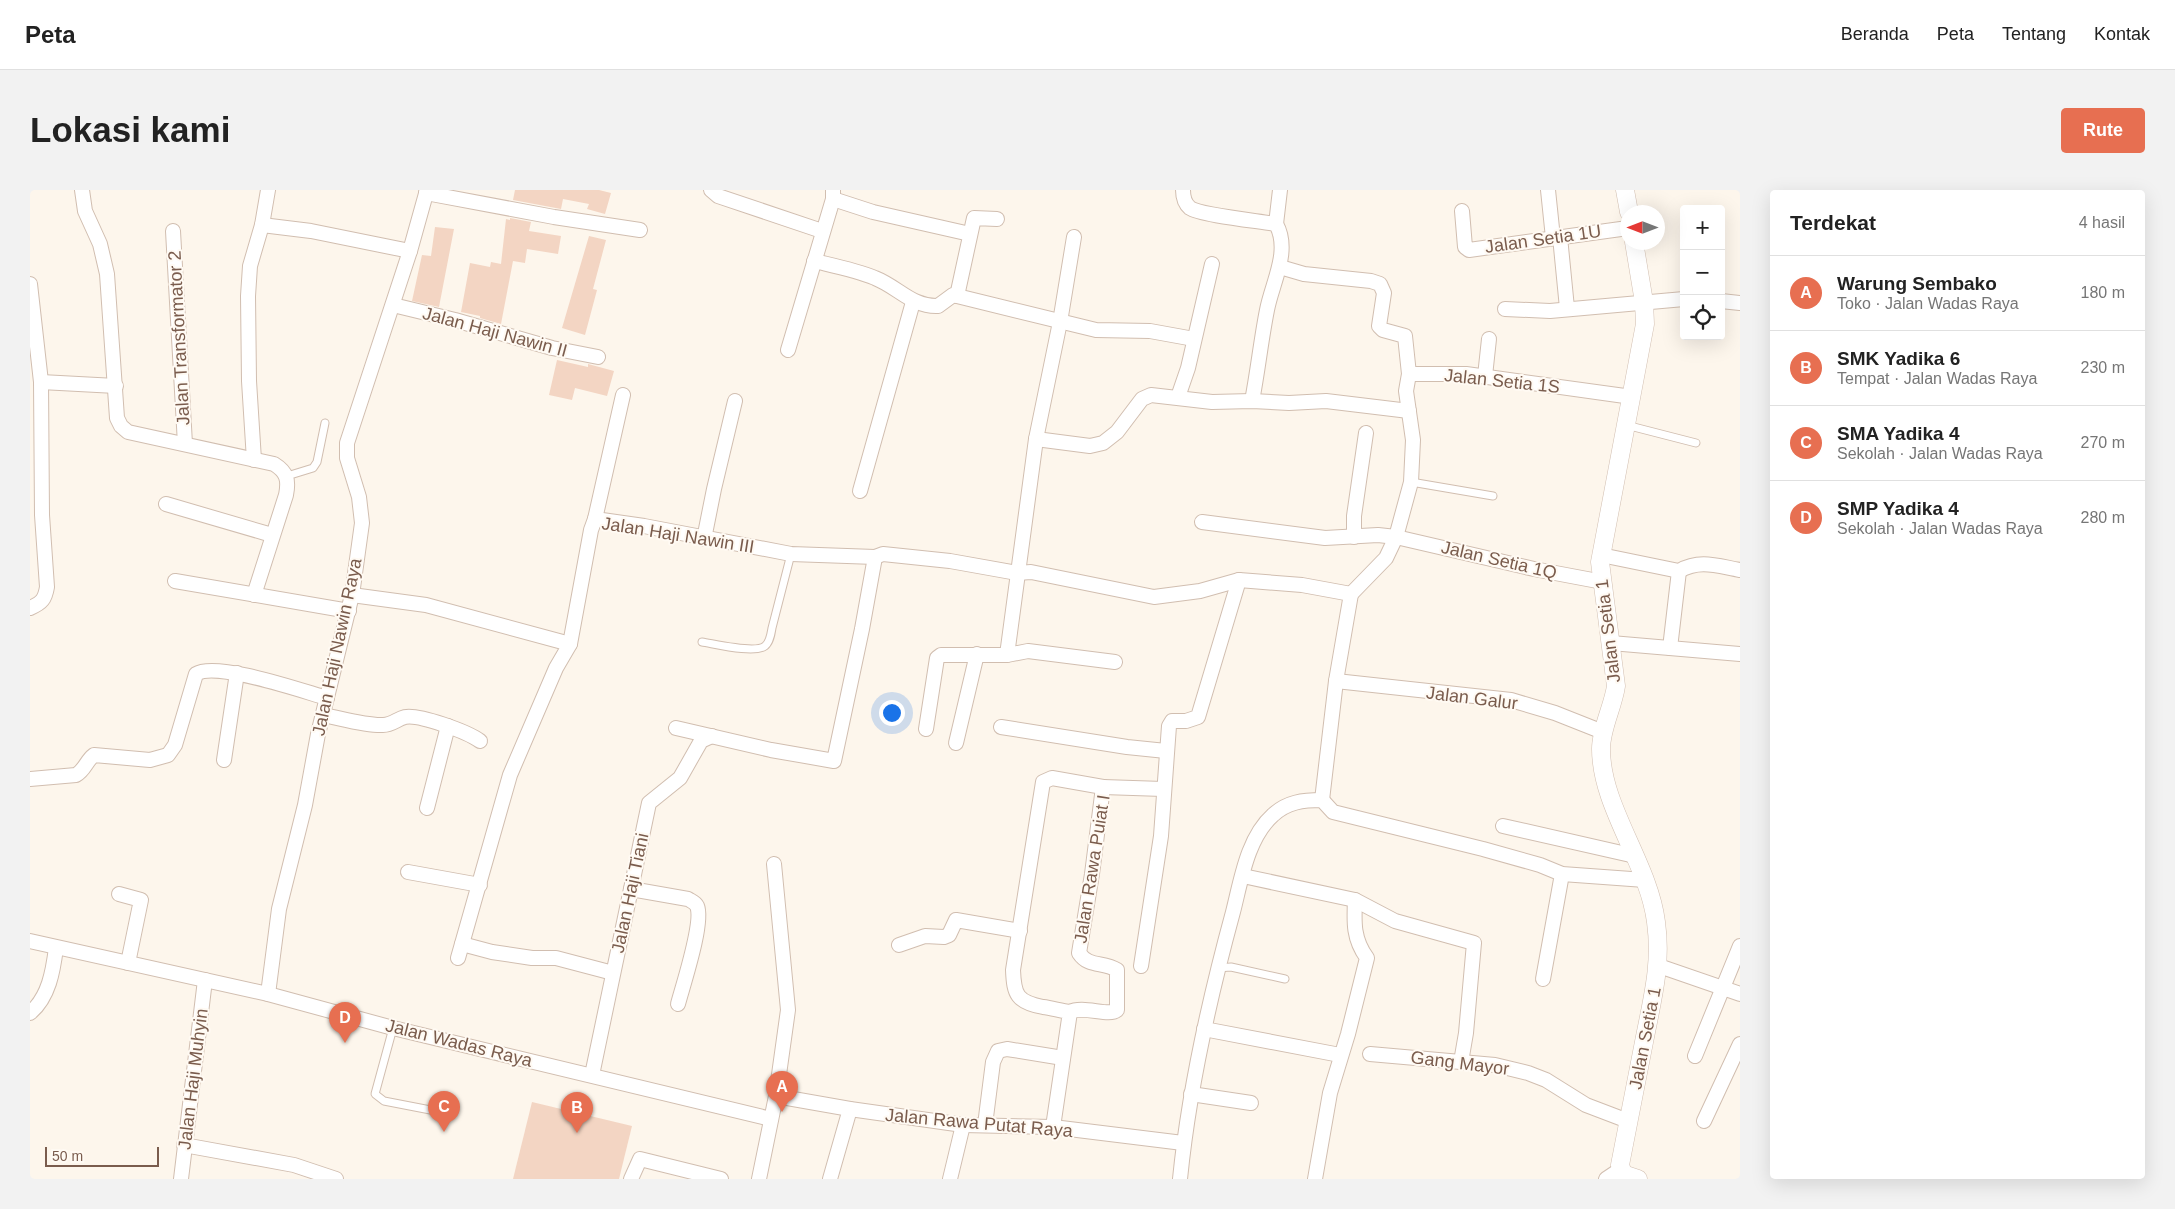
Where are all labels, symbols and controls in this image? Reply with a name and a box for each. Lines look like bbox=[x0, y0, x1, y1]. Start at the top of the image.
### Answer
text: Peta bbox=[25, 21, 76, 48]
text: Beranda bbox=[1841, 24, 1909, 44]
text: Peta bbox=[1937, 24, 1974, 44]
text: Tentang bbox=[2002, 24, 2066, 44]
text: Kontak bbox=[2094, 24, 2150, 44]
button: Rute bbox=[2061, 108, 2145, 153]
text: Lokasi kami bbox=[30, 110, 230, 149]
north arrow bbox=[1620, 205, 1665, 250]
map controls bbox=[1680, 205, 1725, 340]
button: + bbox=[1680, 205, 1725, 250]
text: Terdekat bbox=[1790, 211, 1876, 234]
text: 4 hasil bbox=[2079, 214, 2125, 231]
street label: Jalan Setia 1U bbox=[1484, 221, 1602, 257]
street label: Jalan Transformator 2 bbox=[164, 250, 194, 426]
button: − bbox=[1680, 250, 1725, 295]
text: Warung Sembako bbox=[1837, 273, 1997, 294]
text: A bbox=[1800, 284, 1812, 301]
text: 180 m bbox=[2081, 284, 2125, 301]
button: locate bbox=[1680, 295, 1725, 340]
text: Toko · Jalan Wadas Raya bbox=[1837, 295, 2019, 312]
street label: Jalan Haji Nawin II bbox=[420, 303, 570, 361]
text: SMK Yadika 6 bbox=[1837, 348, 1960, 369]
text: B bbox=[1800, 359, 1812, 376]
text: 230 m bbox=[2081, 359, 2125, 376]
street label: Jalan Setia 1S bbox=[1443, 365, 1561, 397]
text: Tempat · Jalan Wadas Raya bbox=[1837, 370, 2037, 387]
text: SMA Yadika 4 bbox=[1837, 423, 1960, 444]
text: C bbox=[1800, 434, 1812, 451]
text: 270 m bbox=[2081, 434, 2125, 451]
text: Sekolah · Jalan Wadas Raya bbox=[1837, 445, 2043, 462]
text: SMP Yadika 4 bbox=[1837, 498, 1959, 519]
text: D bbox=[1800, 509, 1812, 526]
text: 280 m bbox=[2081, 509, 2125, 526]
street label: Jalan Haji Nawin III bbox=[600, 513, 756, 557]
text: Sekolah · Jalan Wadas Raya bbox=[1837, 520, 2043, 537]
street label: Jalan Setia 1Q bbox=[1439, 537, 1559, 583]
street label: Jalan Haji Nawin Raya bbox=[308, 555, 366, 738]
street label: Jalan Setia 1 bbox=[1592, 578, 1624, 684]
street label: Jalan Galur bbox=[1425, 682, 1519, 714]
your location bbox=[879, 700, 905, 726]
street label: Jalan Rawa Puiat I bbox=[1070, 793, 1114, 945]
street label: Jalan Haji Tiani bbox=[608, 831, 652, 955]
street label: Jalan Setia 1 bbox=[1625, 985, 1665, 1091]
pin: D bbox=[329, 1002, 361, 1043]
street label: Jalan Haji Muhyin bbox=[174, 1007, 212, 1151]
street label: Jalan Wadas Raya bbox=[384, 1015, 535, 1071]
street label: Gang Mayor bbox=[1410, 1047, 1510, 1079]
pin: A bbox=[766, 1071, 798, 1112]
pin: C bbox=[428, 1091, 460, 1132]
pin: B bbox=[561, 1092, 593, 1133]
street label: Jalan Rawa Putat Raya bbox=[884, 1105, 1075, 1141]
scale bar bbox=[45, 1144, 159, 1167]
text: 50 m bbox=[52, 1148, 83, 1164]

